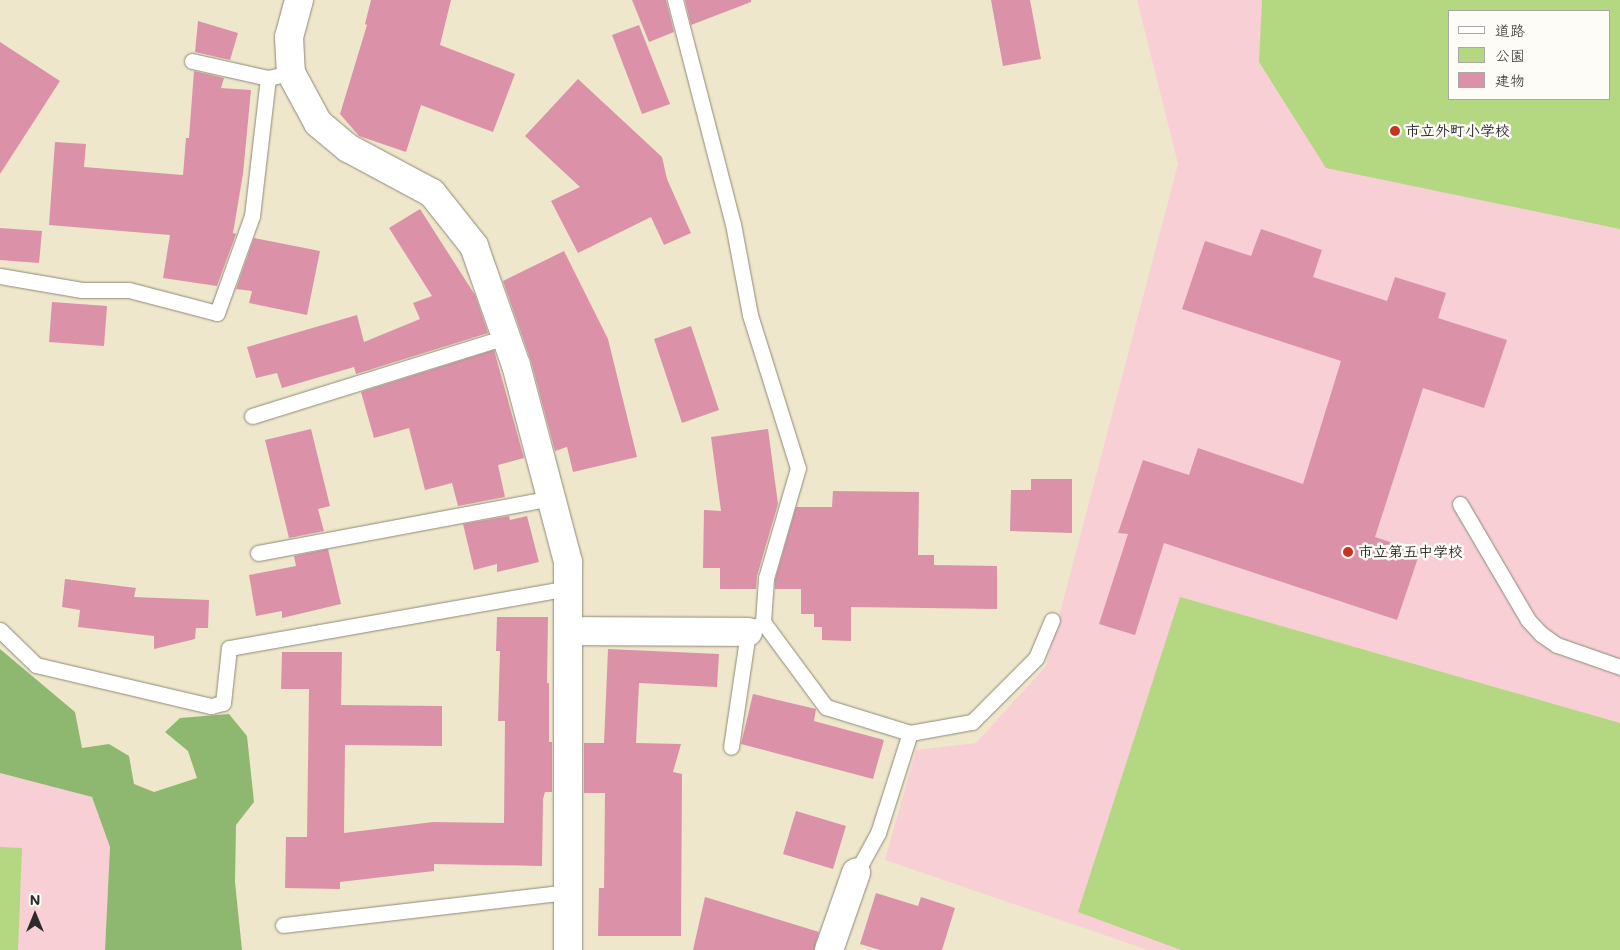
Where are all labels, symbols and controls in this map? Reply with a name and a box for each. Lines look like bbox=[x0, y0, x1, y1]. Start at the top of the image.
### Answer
legend bbox=[1448, 10, 1610, 100]
text: 道路 bbox=[1495, 20, 1525, 40]
text: 公園 bbox=[1495, 45, 1525, 65]
text: 建物 bbox=[1495, 70, 1525, 90]
place label: 市立外町小学校 bbox=[1405, 122, 1510, 140]
marker: 市立外町小学校 bbox=[1389, 125, 1401, 137]
place label: 市立第五中学校 bbox=[1358, 543, 1463, 561]
marker: 市立第五中学校 bbox=[1342, 546, 1354, 558]
north arrow bbox=[10, 890, 60, 940]
text: N bbox=[30, 890, 40, 909]

